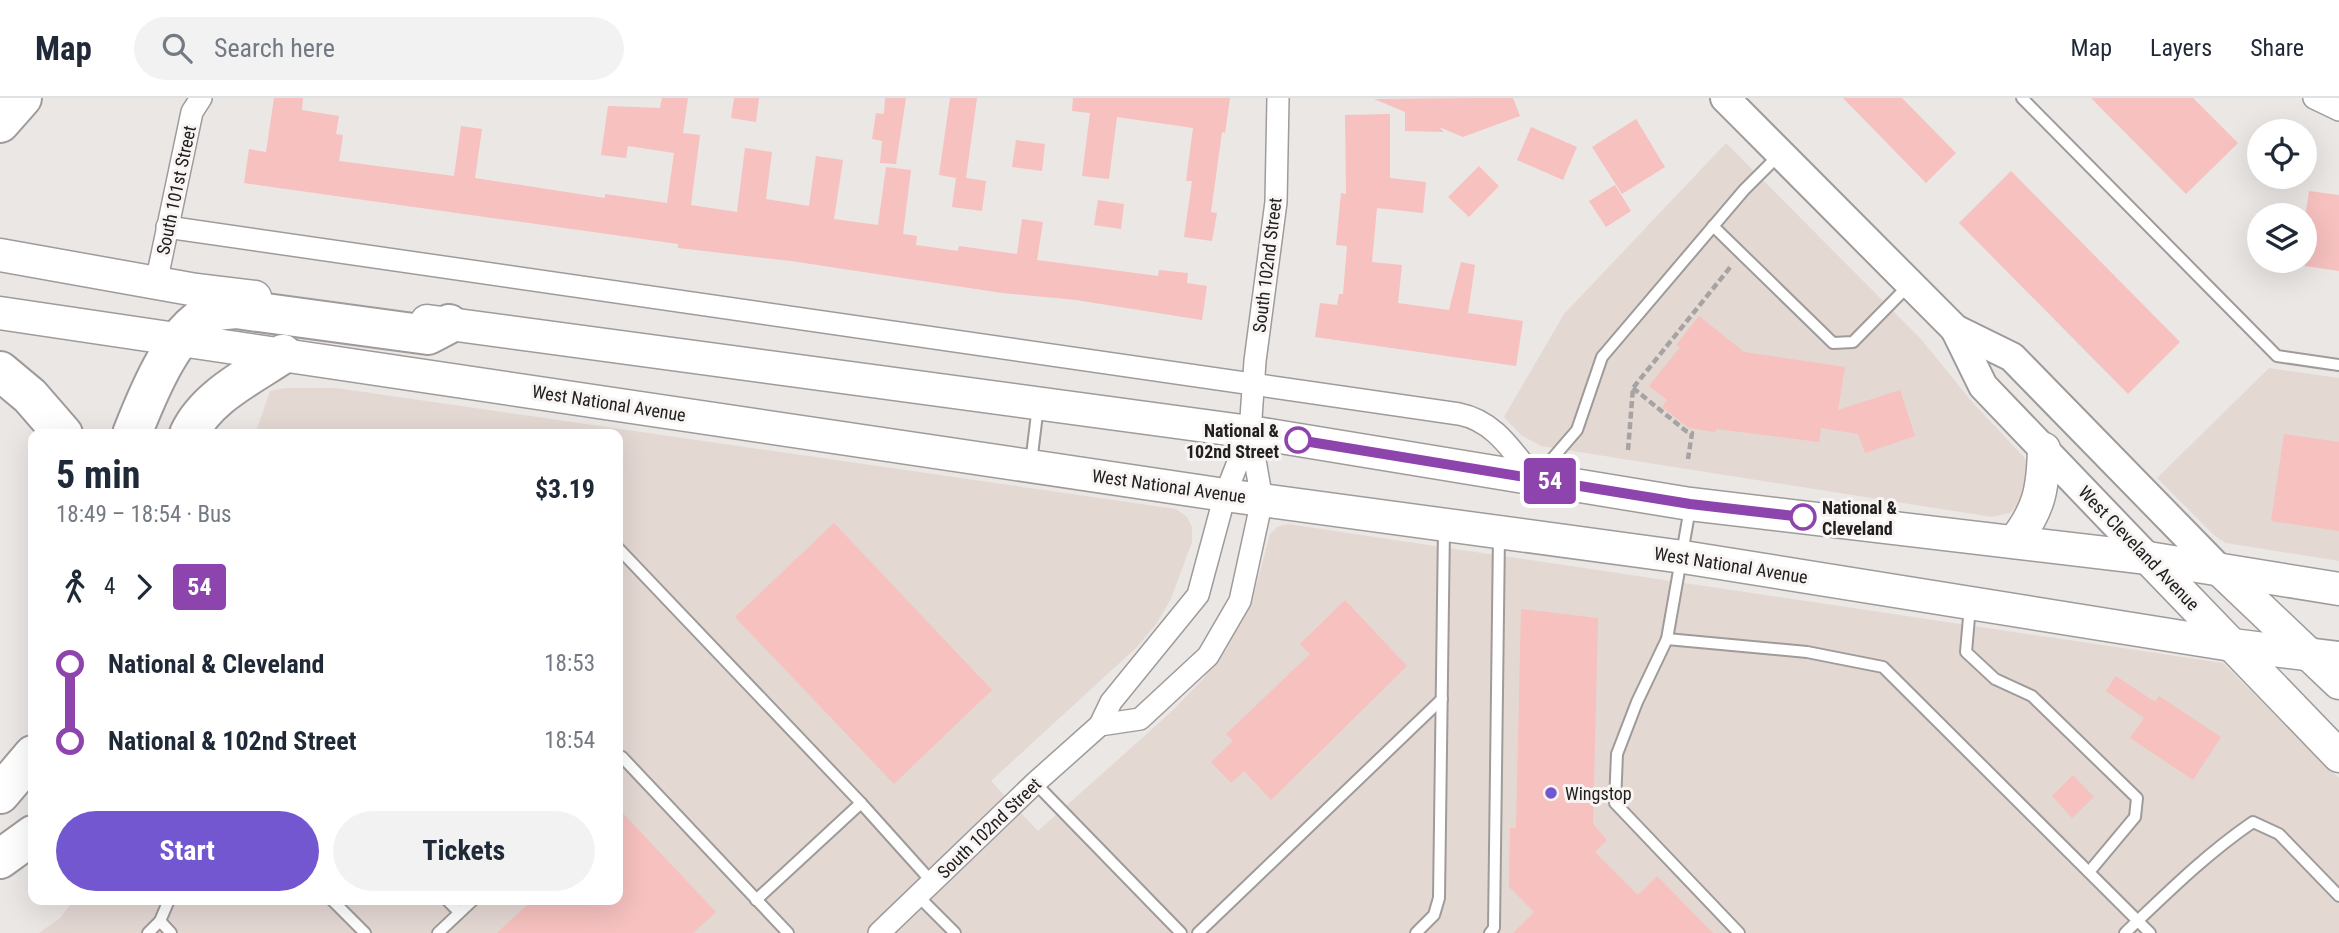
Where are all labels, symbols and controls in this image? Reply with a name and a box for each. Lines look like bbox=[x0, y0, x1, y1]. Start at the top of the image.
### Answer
search box bbox=[134, 17, 624, 80]
text: Map bbox=[35, 29, 92, 68]
icon: search bbox=[158, 29, 196, 67]
text: Search here bbox=[214, 33, 335, 63]
text: Map bbox=[2071, 34, 2112, 62]
text: Layers bbox=[2150, 34, 2212, 62]
text: Share bbox=[2250, 34, 2304, 62]
map controls bbox=[2247, 119, 2317, 273]
button: locate bbox=[2247, 119, 2317, 189]
street label: South 101st Street bbox=[152, 123, 200, 257]
street label: South 102nd Street bbox=[1248, 196, 1286, 334]
button: layers bbox=[2247, 203, 2317, 273]
street label: West National Avenue bbox=[531, 380, 687, 426]
place label: National & 102nd Street bbox=[1186, 420, 1280, 462]
marker: National & 102nd Street bbox=[1285, 427, 1311, 453]
text: 5 min bbox=[56, 453, 140, 497]
line badge: 54 bbox=[1518, 458, 1582, 504]
street label: West National Avenue bbox=[1091, 465, 1247, 507]
text: 54 bbox=[1538, 467, 1562, 495]
text: $3.19 bbox=[535, 474, 595, 504]
street label: West Cleveland Avenue bbox=[2074, 482, 2204, 614]
place label: National & Cleveland bbox=[1822, 497, 1898, 539]
text: 18:49 – 18:54 · Bus bbox=[56, 501, 232, 528]
marker: National & Cleveland bbox=[1790, 504, 1816, 530]
street label: West National Avenue bbox=[1653, 542, 1809, 588]
icon: walk bbox=[56, 568, 94, 606]
icon: forward bbox=[125, 568, 163, 606]
text: 4 bbox=[104, 573, 115, 600]
text: 54 bbox=[187, 573, 212, 601]
text: National & Cleveland bbox=[108, 649, 324, 679]
text: 18:53 bbox=[544, 650, 595, 677]
text: National & 102nd Street bbox=[108, 726, 357, 756]
text: 18:54 bbox=[544, 727, 595, 754]
street label: South 102nd Street bbox=[933, 773, 1045, 883]
place label: Wingstop bbox=[1565, 783, 1632, 804]
marker: Wingstop bbox=[1543, 785, 1559, 801]
button: Start bbox=[56, 811, 319, 891]
button: Tickets bbox=[333, 811, 595, 891]

